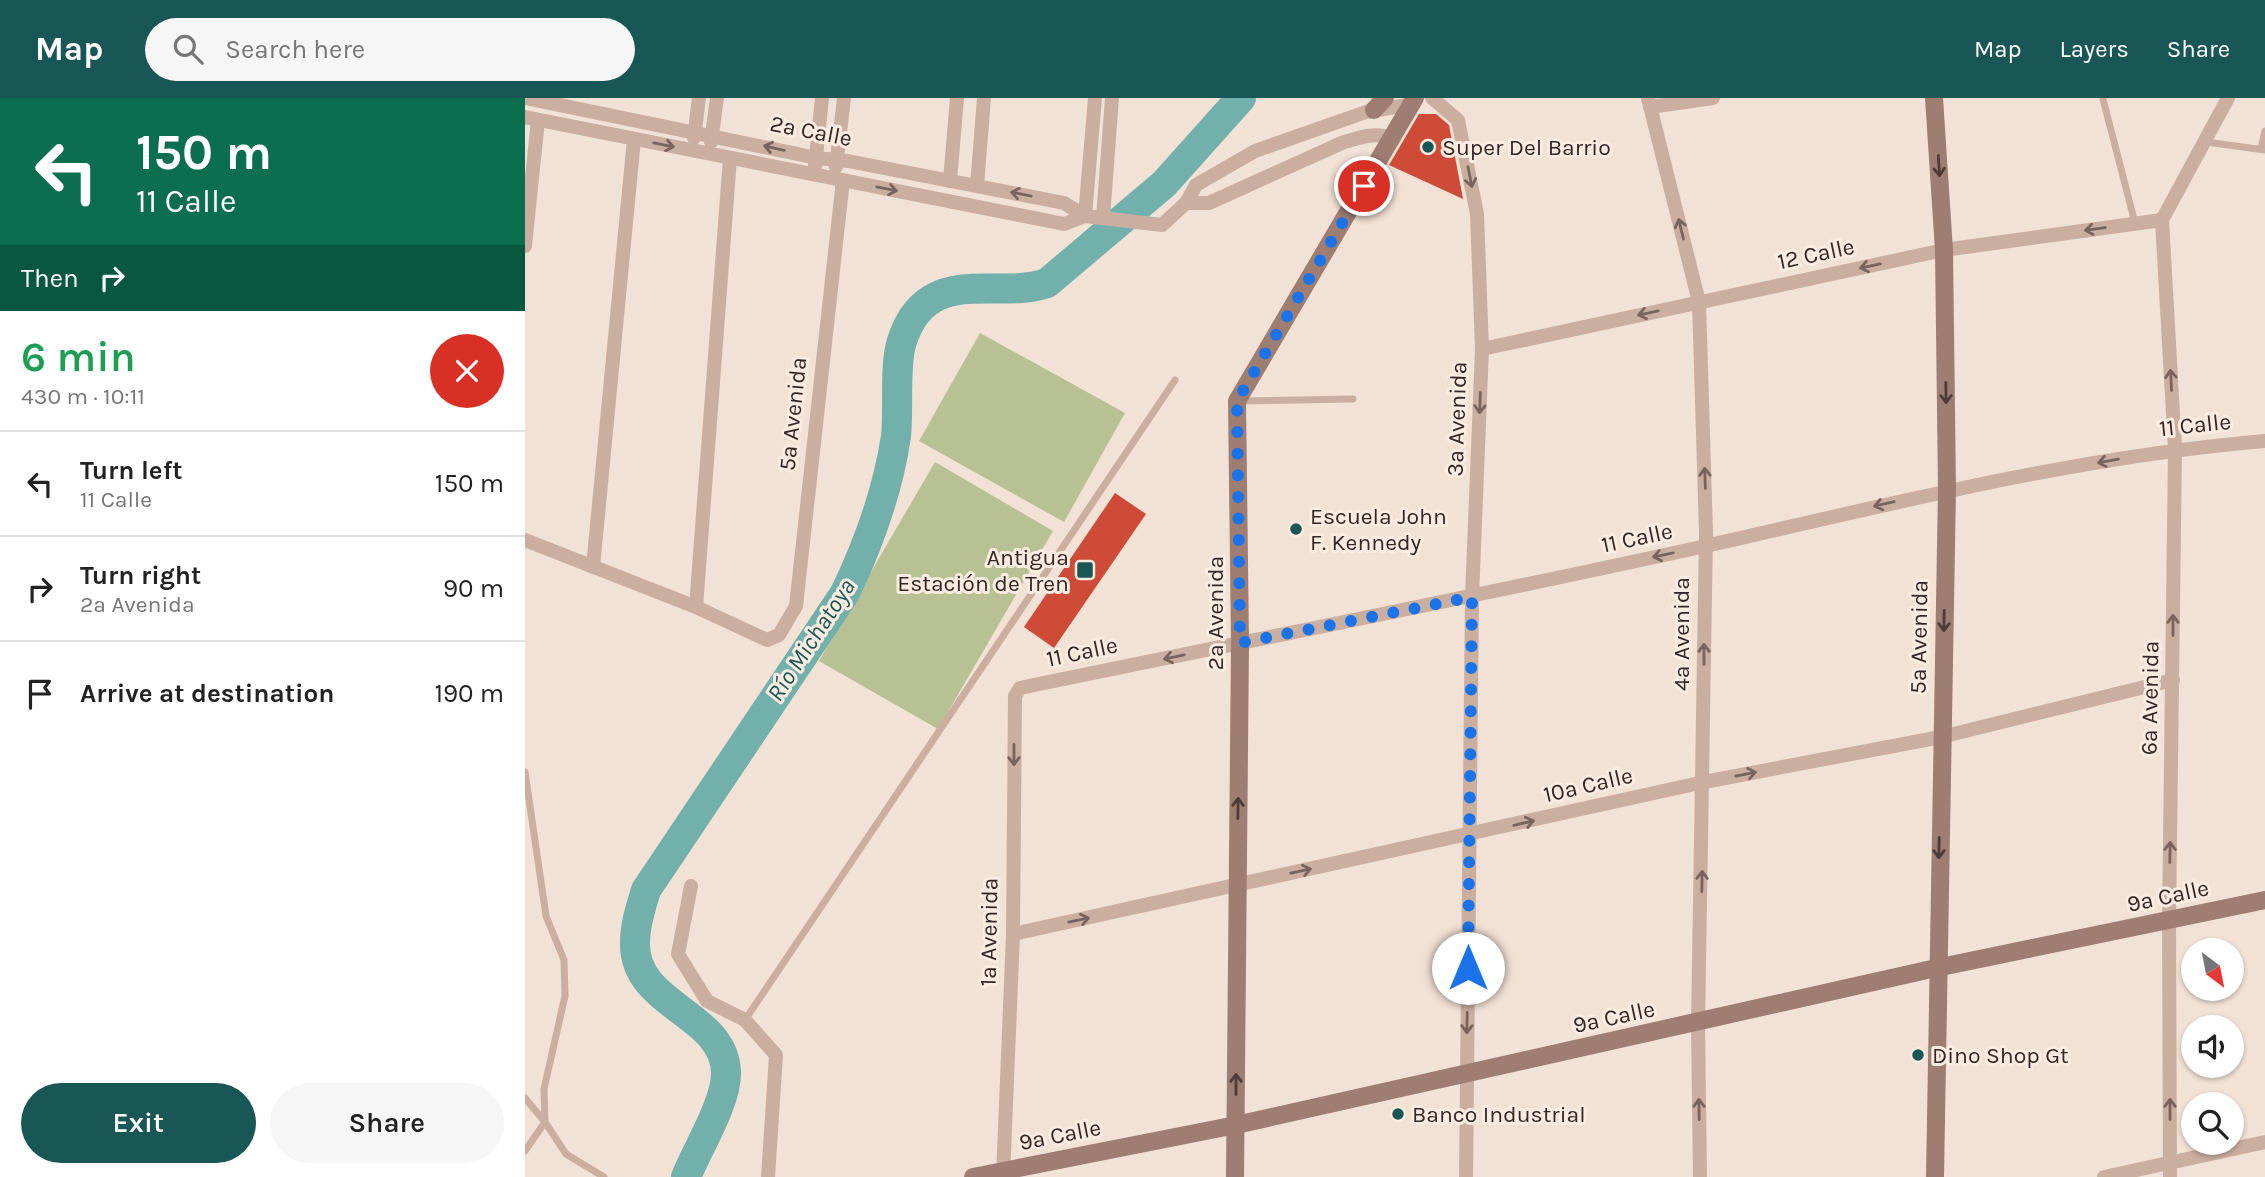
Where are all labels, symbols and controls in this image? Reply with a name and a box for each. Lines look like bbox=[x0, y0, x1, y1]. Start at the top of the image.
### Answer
search box bbox=[145, 18, 635, 81]
text: Map bbox=[35, 30, 103, 68]
icon: search bbox=[169, 30, 207, 68]
text: Search here bbox=[225, 34, 365, 65]
text: Map bbox=[1974, 35, 2022, 63]
text: Layers bbox=[2060, 35, 2129, 63]
text: Share bbox=[2167, 35, 2230, 63]
street label: 2a Calle bbox=[768, 110, 854, 152]
text: 150 m bbox=[136, 124, 272, 181]
icon: left bbox=[21, 126, 112, 217]
place label: Super Del Barrio bbox=[1442, 134, 1611, 161]
one-way arrow bbox=[652, 138, 675, 152]
marker: Super Del Barrio bbox=[1420, 139, 1436, 155]
one-way arrow bbox=[763, 140, 785, 153]
one-way arrow bbox=[1933, 154, 1946, 177]
pin bbox=[1334, 156, 1394, 216]
one-way arrow bbox=[1463, 165, 1477, 188]
icon: arrive bbox=[1345, 167, 1383, 205]
one-way arrow bbox=[875, 182, 898, 196]
text: 11 Calle bbox=[136, 183, 236, 220]
one-way arrow bbox=[1010, 187, 1033, 201]
one-way arrow bbox=[1674, 218, 1687, 241]
one-way arrow bbox=[2084, 223, 2107, 236]
street label: 12 Calle bbox=[1775, 233, 1857, 275]
icon: right bbox=[93, 259, 131, 297]
one-way arrow bbox=[1859, 259, 1882, 273]
text: Then bbox=[21, 263, 79, 294]
one-way arrow bbox=[1637, 307, 1660, 320]
text: 6 min bbox=[21, 332, 136, 382]
button: close bbox=[430, 334, 504, 408]
street label: 5a Avenida bbox=[774, 356, 812, 472]
street label: 3a Avenida bbox=[1442, 361, 1472, 477]
one-way arrow bbox=[2164, 370, 2177, 392]
one-way arrow bbox=[1939, 382, 1953, 405]
text: 430 m · 10:11 bbox=[21, 383, 145, 410]
one-way arrow bbox=[1473, 392, 1486, 415]
street label: 11 Calle bbox=[2158, 408, 2232, 442]
one-way arrow bbox=[2097, 454, 2120, 468]
text: Turn left bbox=[80, 455, 182, 486]
icon: left bbox=[21, 465, 59, 503]
one-way arrow bbox=[1698, 467, 1711, 490]
text: 150 m bbox=[435, 468, 504, 499]
text: 11 Calle bbox=[80, 486, 152, 513]
one-way arrow bbox=[1873, 498, 1896, 511]
place label: Escuela John F. Kennedy bbox=[1310, 503, 1447, 556]
street label: 11 Calle bbox=[1599, 517, 1675, 559]
marker: Escuela John F. Kennedy bbox=[1288, 521, 1304, 537]
place label: Antigua Estación de Tren bbox=[897, 544, 1069, 597]
one-way arrow bbox=[1652, 549, 1675, 563]
street label: 2a Avenida bbox=[1202, 556, 1229, 670]
text: Turn right bbox=[80, 560, 201, 591]
marker: Antigua Estación de Tren bbox=[1075, 560, 1095, 580]
icon: right bbox=[21, 570, 59, 608]
text: 90 m bbox=[443, 573, 504, 604]
water label: Río Michatoya bbox=[761, 574, 861, 706]
street label: 4a Avenida bbox=[1668, 577, 1695, 691]
street label: 5a Avenida bbox=[1905, 580, 1933, 694]
text: 2a Avenida bbox=[80, 591, 195, 618]
one-way arrow bbox=[1937, 609, 1951, 632]
one-way arrow bbox=[2167, 614, 2180, 637]
street label: 11 Calle bbox=[1044, 631, 1120, 673]
street label: 6a Avenida bbox=[2136, 641, 2164, 755]
one-way arrow bbox=[1697, 643, 1711, 666]
one-way arrow bbox=[1163, 650, 1186, 664]
icon: arrive bbox=[21, 675, 59, 713]
text: Arrive at destination bbox=[80, 678, 334, 709]
text: 190 m bbox=[434, 678, 504, 709]
one-way arrow bbox=[1007, 743, 1021, 766]
street label: 10a Calle bbox=[1541, 762, 1635, 808]
one-way arrow bbox=[1734, 766, 1757, 780]
one-way arrow bbox=[1232, 797, 1245, 820]
one-way arrow bbox=[1512, 815, 1535, 829]
one-way arrow bbox=[1932, 837, 1946, 860]
one-way arrow bbox=[2163, 841, 2177, 864]
one-way arrow bbox=[1289, 864, 1312, 877]
one-way arrow bbox=[1695, 870, 1708, 893]
street label: 9a Calle bbox=[2125, 874, 2211, 918]
street label: 1a Avenida bbox=[975, 877, 1003, 987]
one-way arrow bbox=[1067, 912, 1090, 926]
position arrow bbox=[1431, 931, 1505, 1005]
north arrow bbox=[2181, 938, 2243, 1001]
map controls bbox=[2181, 938, 2244, 1155]
street label: 9a Calle bbox=[1571, 995, 1657, 1039]
one-way arrow bbox=[1460, 1011, 1474, 1034]
button: sound bbox=[2181, 1015, 2244, 1078]
place label: Dino Shop Gt bbox=[1932, 1042, 2069, 1069]
marker: Dino Shop Gt bbox=[1910, 1047, 1926, 1063]
one-way arrow bbox=[1229, 1073, 1243, 1096]
button: Exit bbox=[21, 1083, 256, 1163]
button: Share bbox=[270, 1083, 504, 1163]
button: search bbox=[2181, 1092, 2244, 1155]
one-way arrow bbox=[1692, 1098, 1706, 1121]
one-way arrow bbox=[2163, 1098, 2177, 1121]
place label: Banco Industrial bbox=[1412, 1101, 1586, 1128]
marker: Banco Industrial bbox=[1390, 1106, 1406, 1122]
street label: 9a Calle bbox=[1017, 1114, 1103, 1156]

